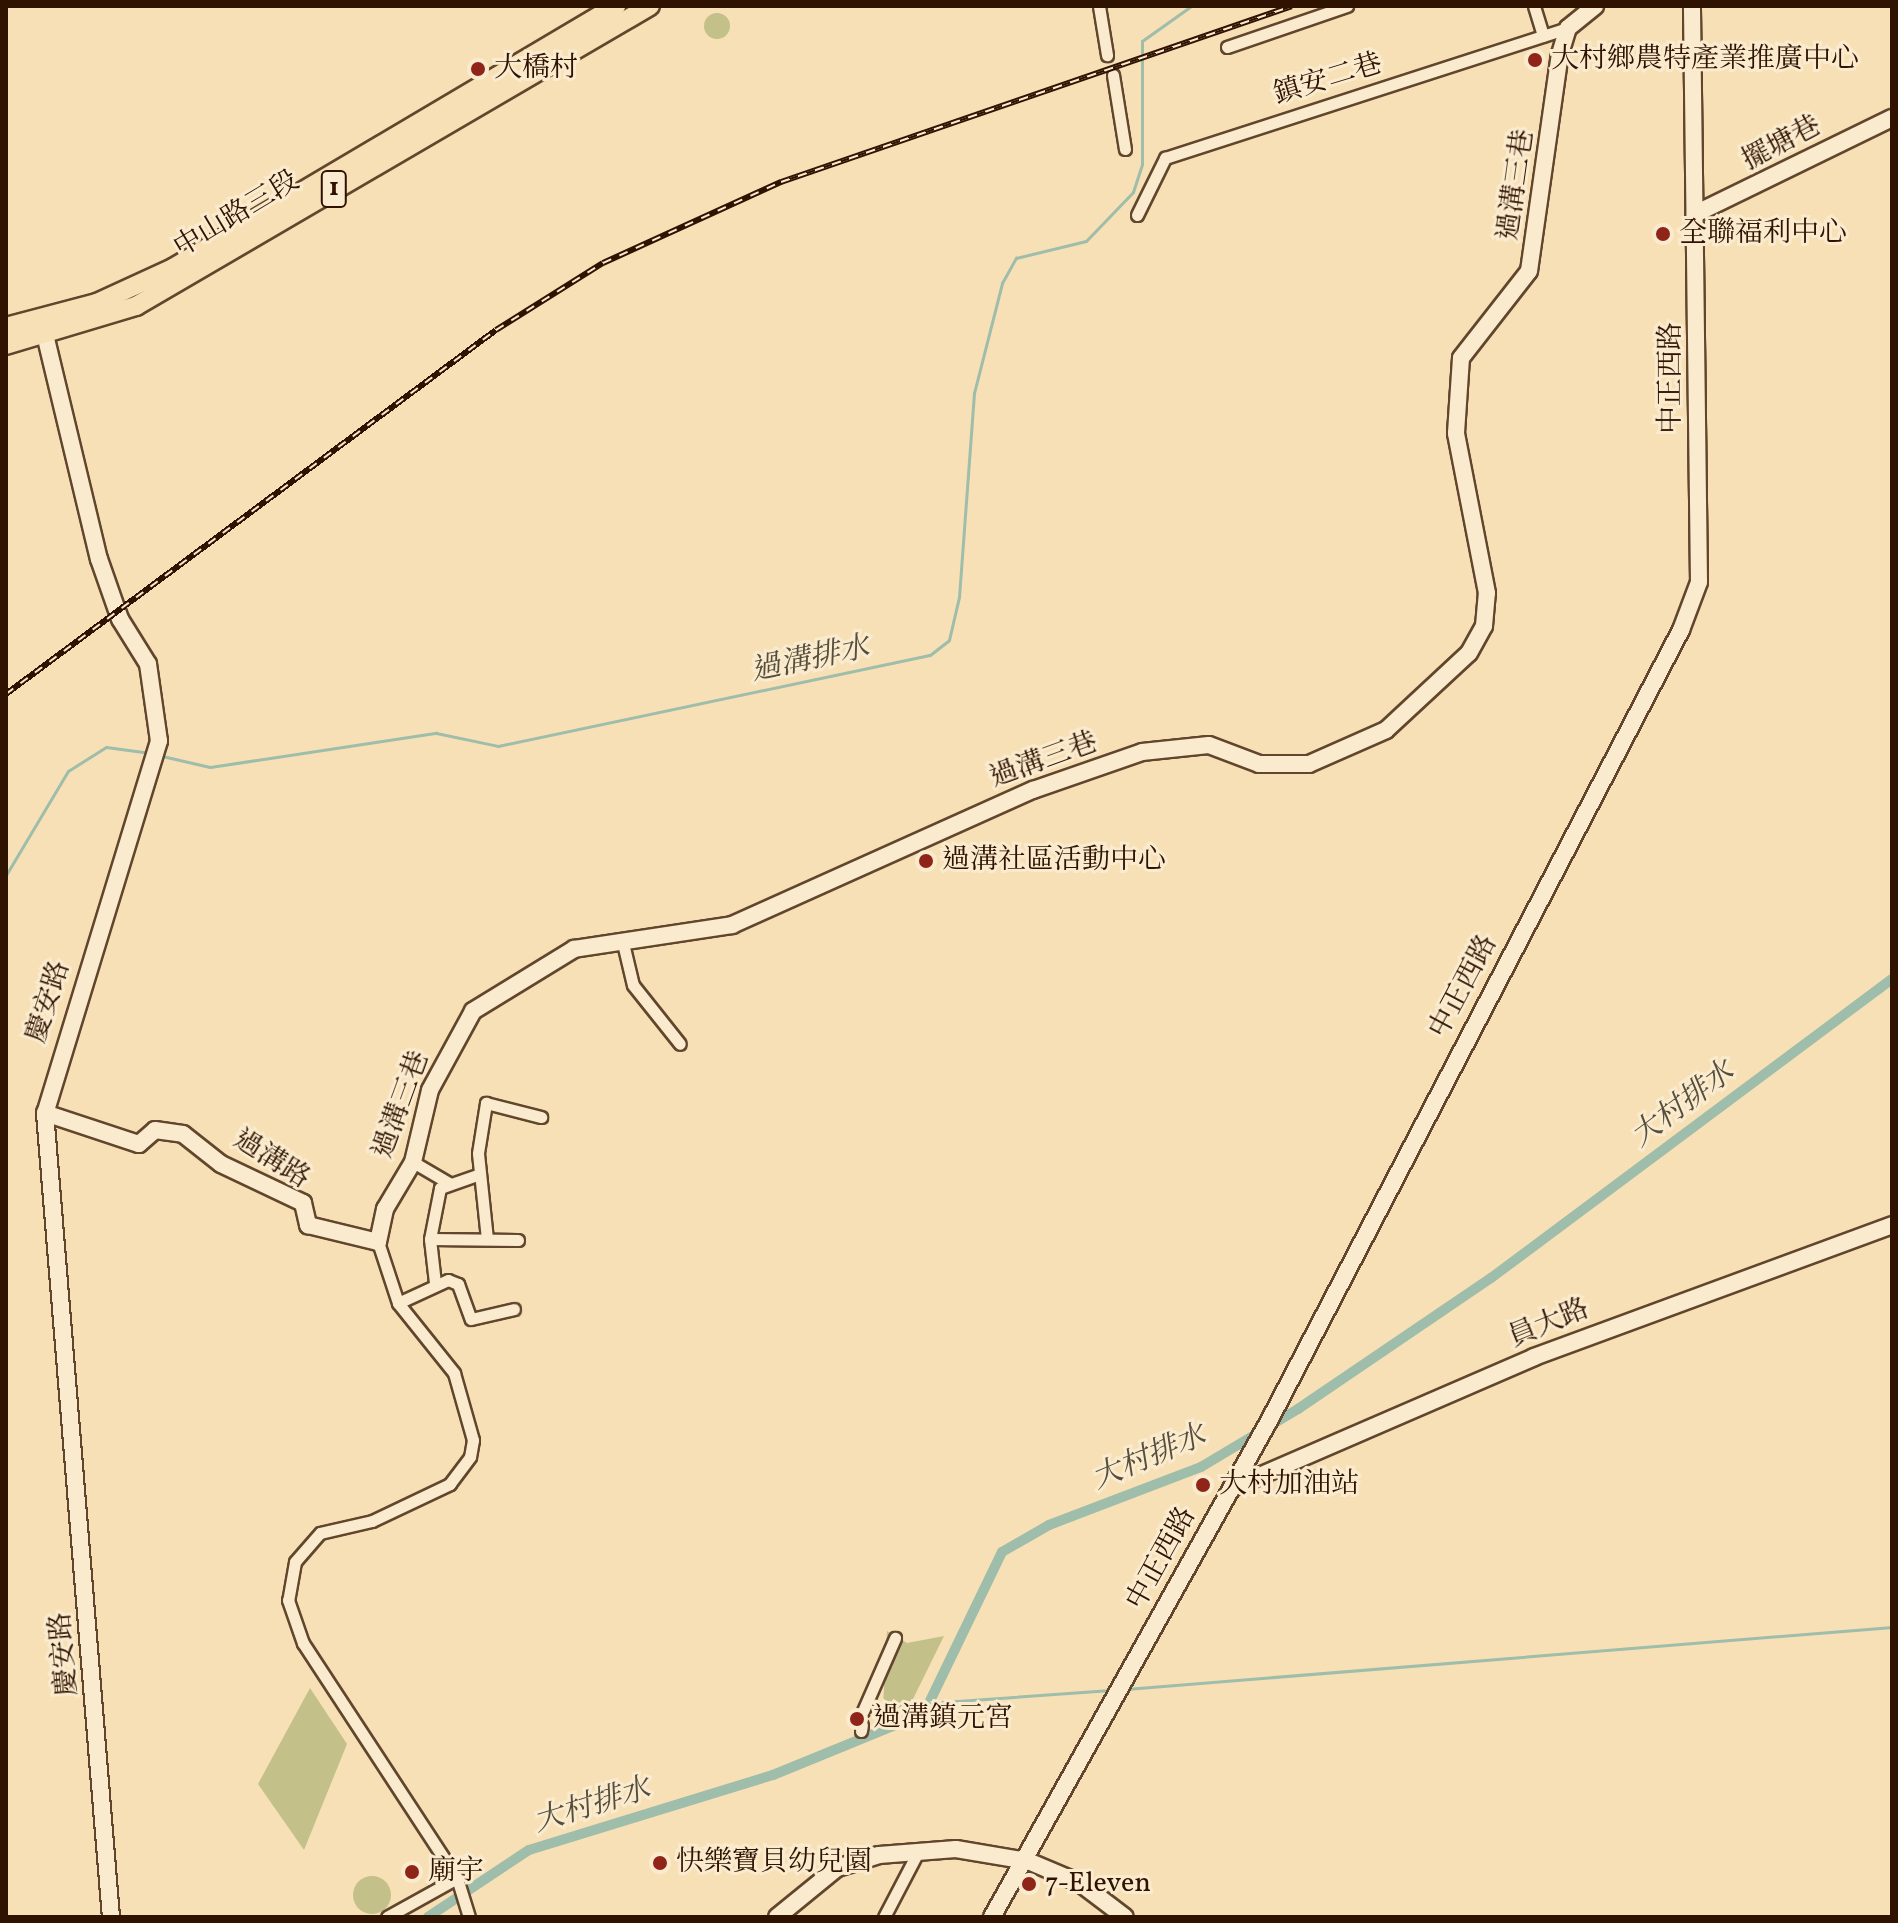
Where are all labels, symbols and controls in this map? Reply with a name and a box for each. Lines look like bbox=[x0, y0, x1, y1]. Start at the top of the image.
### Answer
place label: 大村鄉農特產業推廣中心 bbox=[1551, 43, 1859, 77]
street label: 鎮安二巷 bbox=[1270, 48, 1386, 112]
marker: 大村鄉農特產業推廣中心 bbox=[1526, 51, 1544, 69]
place label: 大橋村 bbox=[494, 52, 578, 86]
marker: 大橋村 bbox=[469, 60, 487, 78]
street label: 擺塘巷 bbox=[1737, 109, 1827, 179]
street label: 過溝三巷 bbox=[1493, 127, 1541, 243]
street label: 中山路三段 bbox=[168, 165, 306, 265]
road number: 1 bbox=[320, 167, 348, 211]
place label: 全聯福利中心 bbox=[1679, 217, 1847, 251]
marker: 全聯福利中心 bbox=[1654, 225, 1672, 243]
street label: 中正西路 bbox=[1655, 322, 1689, 434]
water label: 過溝排水 bbox=[748, 630, 872, 690]
street label: 過溝三巷 bbox=[986, 726, 1102, 796]
place label: 過溝社區活動中心 bbox=[942, 844, 1166, 878]
marker: 過溝社區活動中心 bbox=[917, 852, 935, 870]
street label: 中正西路 bbox=[1423, 930, 1505, 1044]
street label: 慶安路 bbox=[20, 957, 78, 1047]
street label: 過溝三巷 bbox=[367, 1047, 437, 1163]
water label: 大村排水 bbox=[1624, 1055, 1742, 1155]
street label: 過溝路 bbox=[226, 1123, 316, 1197]
street label: 員大路 bbox=[1504, 1293, 1594, 1355]
water label: 大村排水 bbox=[1087, 1418, 1211, 1498]
place label: 大村加油站 bbox=[1219, 1468, 1359, 1502]
marker: 大村加油站 bbox=[1194, 1476, 1212, 1494]
street label: 中正西路 bbox=[1120, 1502, 1204, 1616]
street label: 慶安路 bbox=[45, 1611, 85, 1697]
place label: 過溝鎮元宮 bbox=[873, 1702, 1013, 1736]
marker: 過溝鎮元宮 bbox=[848, 1710, 866, 1728]
water label: 大村排水 bbox=[529, 1771, 655, 1841]
place label: 快樂寶貝幼兒園 bbox=[676, 1846, 872, 1880]
marker: 快樂寶貝幼兒園 bbox=[651, 1854, 669, 1872]
place label: 廟宇 bbox=[428, 1855, 484, 1889]
marker: 廟宇 bbox=[403, 1863, 421, 1881]
place label: 7-Eleven bbox=[1045, 1867, 1151, 1901]
marker: 7-Eleven bbox=[1020, 1875, 1038, 1893]

